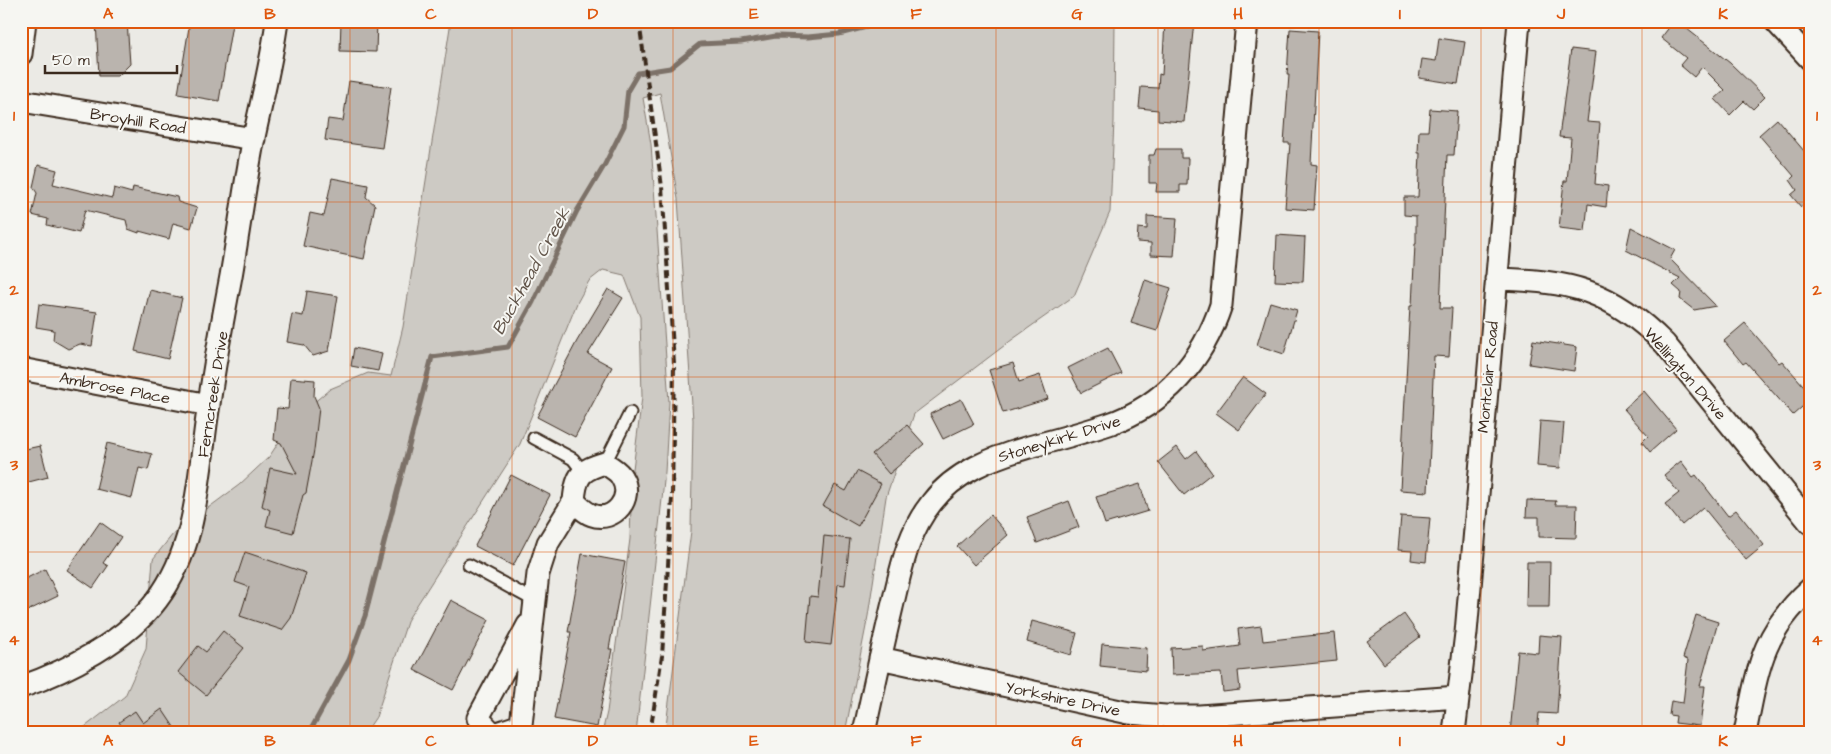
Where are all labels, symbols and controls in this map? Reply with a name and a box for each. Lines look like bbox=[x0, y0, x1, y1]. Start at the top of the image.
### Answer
text: A bbox=[103, 3, 114, 25]
text: B bbox=[264, 3, 276, 25]
text: C bbox=[425, 3, 437, 25]
text: D bbox=[588, 3, 599, 25]
text: E bbox=[749, 3, 759, 25]
text: F bbox=[910, 3, 922, 25]
text: G bbox=[1071, 3, 1083, 25]
text: H bbox=[1233, 3, 1243, 25]
text: I bbox=[1399, 3, 1401, 25]
text: J bbox=[1556, 3, 1566, 25]
text: K bbox=[1718, 3, 1728, 25]
scale bar bbox=[45, 42, 178, 74]
text: 50 m bbox=[52, 50, 90, 71]
street label: Broyhill Road bbox=[88, 103, 187, 140]
text: 1 bbox=[13, 105, 16, 127]
text: 1 bbox=[1816, 105, 1819, 127]
water label: Buckhead Creek bbox=[486, 202, 577, 339]
text: 2 bbox=[8, 279, 19, 301]
text: 2 bbox=[1811, 279, 1822, 301]
street label: Montclair Road bbox=[1472, 320, 1504, 434]
street label: Wellington Drive bbox=[1638, 323, 1732, 426]
street label: Ferncreek Drive bbox=[192, 329, 234, 459]
street label: Ambrose Place bbox=[58, 366, 172, 410]
street label: Stoneykirk Drive bbox=[995, 410, 1124, 469]
text: 3 bbox=[9, 454, 19, 476]
text: 3 bbox=[1812, 454, 1822, 476]
text: 4 bbox=[9, 629, 20, 651]
text: 4 bbox=[1812, 629, 1823, 651]
street label: Yorkshire Drive bbox=[1003, 676, 1123, 722]
text: A bbox=[103, 730, 114, 752]
text: B bbox=[264, 730, 276, 752]
text: C bbox=[425, 730, 437, 752]
text: D bbox=[588, 730, 599, 752]
text: E bbox=[749, 730, 759, 752]
text: F bbox=[910, 730, 922, 752]
text: G bbox=[1071, 730, 1083, 752]
text: H bbox=[1233, 730, 1243, 752]
text: I bbox=[1399, 730, 1401, 752]
text: J bbox=[1556, 730, 1566, 752]
text: K bbox=[1718, 730, 1728, 752]

